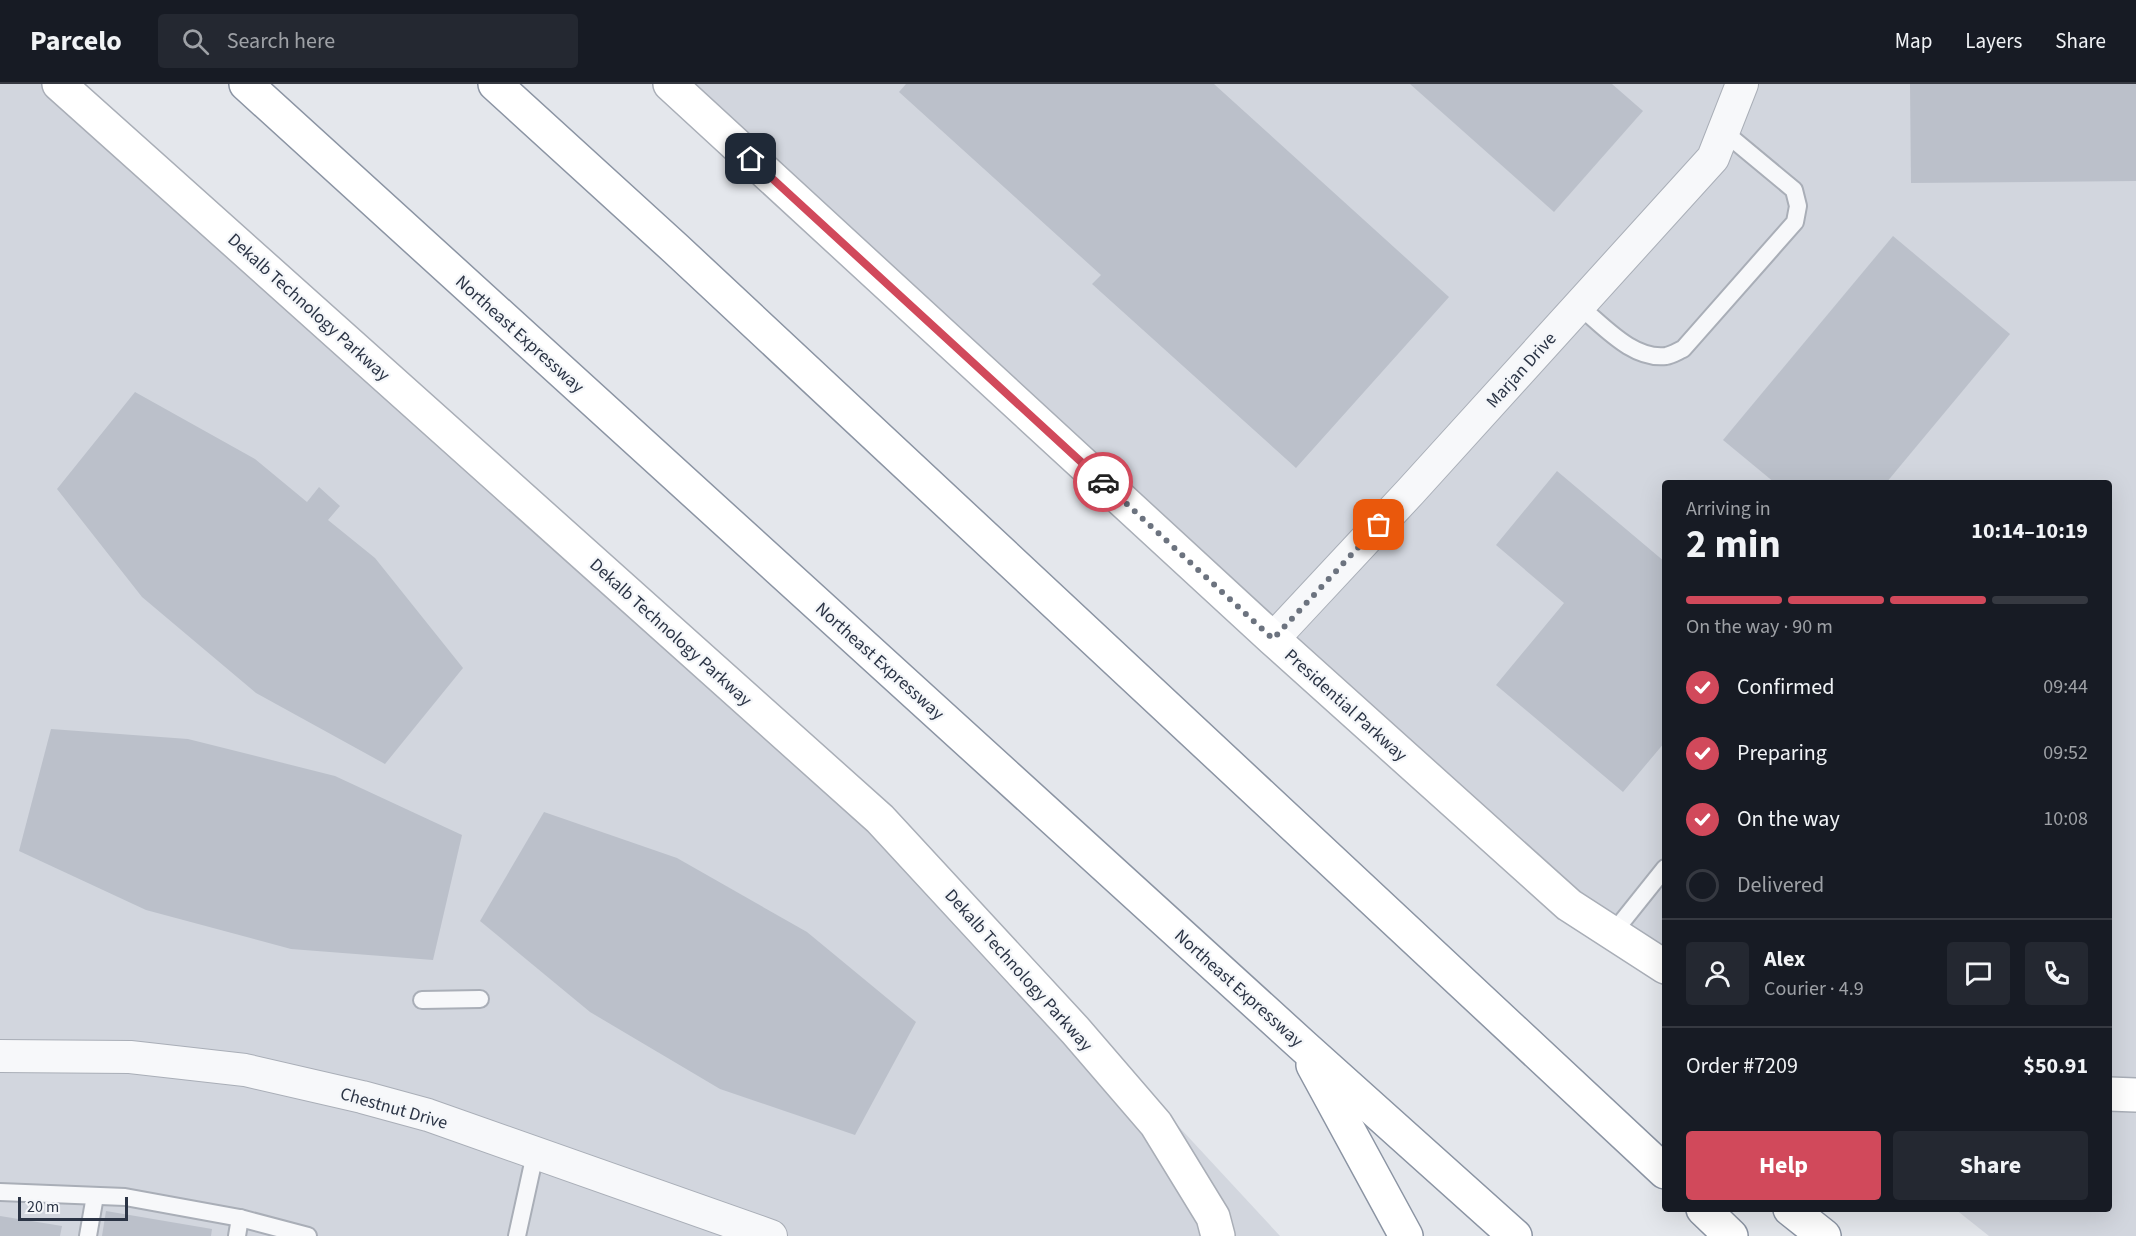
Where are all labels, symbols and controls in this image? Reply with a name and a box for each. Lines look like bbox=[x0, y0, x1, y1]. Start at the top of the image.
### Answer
search box bbox=[158, 14, 578, 68]
text: Parcelo bbox=[30, 21, 122, 61]
icon: search bbox=[179, 25, 212, 58]
text: Search here bbox=[227, 25, 335, 57]
text: Map bbox=[1895, 26, 1932, 56]
text: Layers bbox=[1965, 26, 2022, 56]
text: Share bbox=[2055, 26, 2106, 56]
pin bbox=[725, 133, 776, 184]
icon: home bbox=[734, 142, 767, 175]
street label: Dekalb Technology Parkway bbox=[222, 228, 396, 387]
street label: Northeast Expressway bbox=[450, 270, 590, 399]
street label: Marjan Drive bbox=[1481, 327, 1562, 414]
courier bbox=[1073, 452, 1133, 512]
icon: car bbox=[1087, 466, 1120, 499]
text: Arriving in bbox=[1686, 495, 1771, 523]
pin bbox=[1353, 499, 1404, 550]
icon: bag bbox=[1362, 508, 1395, 541]
text: 10:14–10:19 bbox=[1971, 515, 2088, 547]
text: 2 min bbox=[1686, 517, 1781, 573]
street label: Dekalb Technology Parkway bbox=[584, 553, 758, 712]
street label: Northeast Expressway bbox=[810, 597, 950, 726]
text: On the way · 90 m bbox=[1686, 613, 1833, 641]
street label: Presidential Parkway bbox=[1279, 643, 1413, 768]
icon: check bbox=[1686, 671, 1719, 704]
text: Confirmed bbox=[1737, 671, 1834, 703]
text: 09:44 bbox=[2043, 673, 2088, 701]
icon: check bbox=[1686, 737, 1719, 770]
text: Preparing bbox=[1737, 737, 1827, 769]
text: 09:52 bbox=[2043, 739, 2088, 767]
icon: check bbox=[1686, 803, 1719, 836]
text: On the way bbox=[1737, 803, 1840, 835]
text: 10:08 bbox=[2043, 805, 2088, 833]
text: Delivered bbox=[1737, 869, 1824, 901]
street label: Dekalb Technology Parkway bbox=[939, 884, 1099, 1057]
street label: Northeast Expressway bbox=[1169, 924, 1309, 1053]
button: person bbox=[1686, 942, 1749, 1005]
button: chat bbox=[1947, 942, 2010, 1005]
button: phone bbox=[2025, 942, 2088, 1005]
text: Alex bbox=[1764, 943, 1805, 975]
text: Courier · 4.9 bbox=[1764, 975, 1864, 1003]
text: Order #7209 bbox=[1686, 1050, 1798, 1082]
text: $50.91 bbox=[2023, 1050, 2088, 1082]
street label: Chestnut Drive bbox=[337, 1081, 451, 1136]
button: Help bbox=[1686, 1131, 1881, 1200]
button: Share bbox=[1893, 1131, 2088, 1200]
scale bar bbox=[18, 1194, 128, 1222]
text: 20 m bbox=[27, 1196, 59, 1218]

